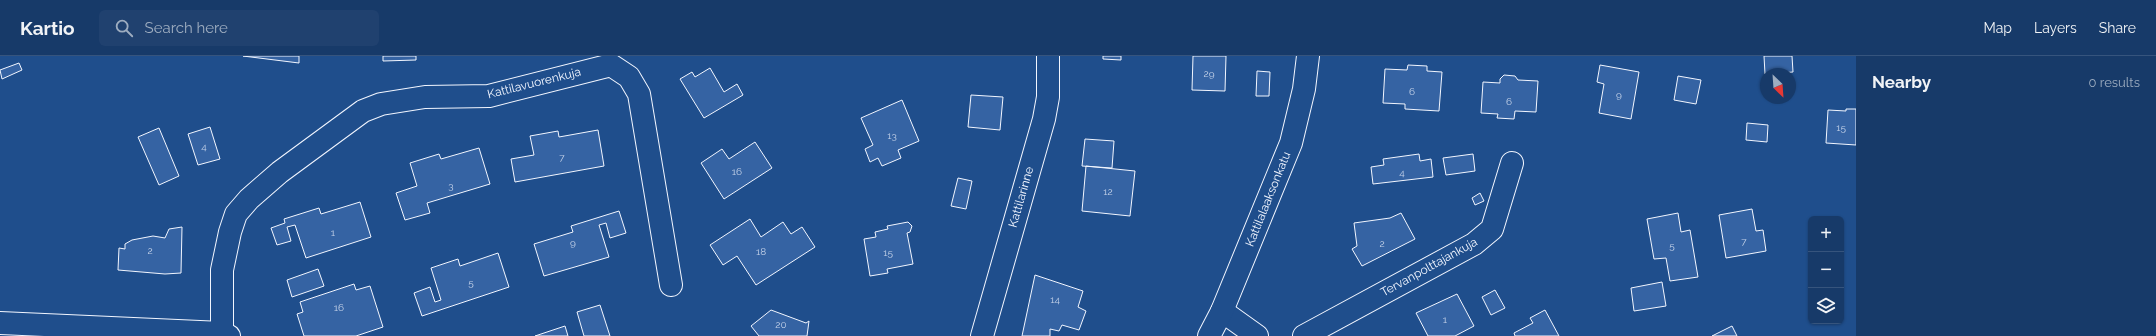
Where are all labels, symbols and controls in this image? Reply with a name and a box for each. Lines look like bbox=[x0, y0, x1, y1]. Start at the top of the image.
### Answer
search box bbox=[99, 10, 379, 46]
text: Kartio bbox=[20, 17, 75, 39]
icon: search bbox=[113, 17, 135, 39]
text: Search here bbox=[145, 19, 228, 37]
text: Map bbox=[1984, 20, 2012, 36]
text: Layers bbox=[2034, 20, 2077, 36]
text: Share bbox=[2099, 20, 2136, 36]
street label: Kattilavuorenkuja bbox=[486, 65, 582, 101]
house number: 29 bbox=[1203, 68, 1215, 79]
north arrow bbox=[1760, 68, 1796, 104]
text: Nearby bbox=[1872, 72, 1931, 92]
text: 0 results bbox=[2089, 75, 2140, 90]
house number: 6 bbox=[1409, 86, 1415, 97]
house number: 9 bbox=[1616, 89, 1622, 100]
house number: 6 bbox=[1506, 96, 1512, 107]
house number: 15 bbox=[1836, 122, 1846, 133]
house number: 13 bbox=[887, 130, 897, 141]
house number: 4 bbox=[201, 141, 207, 152]
street label: Kattilalaaksonkatu bbox=[1243, 149, 1293, 249]
house number: 7 bbox=[559, 152, 565, 163]
street label: Kattilarinne bbox=[1006, 165, 1036, 229]
house number: 16 bbox=[732, 166, 742, 177]
house number: 4 bbox=[1399, 167, 1405, 178]
house number: 3 bbox=[448, 180, 454, 191]
house number: 12 bbox=[1103, 186, 1113, 197]
map controls bbox=[1808, 216, 1844, 324]
button: + bbox=[1808, 216, 1844, 252]
house number: 1 bbox=[331, 227, 336, 238]
street label: Tervanpolttajankuja bbox=[1378, 235, 1480, 299]
house number: 7 bbox=[1741, 236, 1747, 247]
house number: 9 bbox=[570, 237, 576, 248]
house number: 2 bbox=[1379, 238, 1385, 249]
house number: 5 bbox=[1669, 240, 1675, 251]
house number: 2 bbox=[147, 245, 153, 256]
house number: 18 bbox=[756, 246, 766, 257]
house number: 15 bbox=[883, 247, 893, 258]
button: − bbox=[1808, 252, 1844, 288]
house number: 5 bbox=[468, 277, 474, 288]
button: layers bbox=[1808, 288, 1844, 324]
house number: 14 bbox=[1050, 294, 1060, 305]
house number: 16 bbox=[334, 302, 344, 313]
house number: 1 bbox=[1443, 314, 1448, 325]
house number: 20 bbox=[775, 319, 787, 330]

